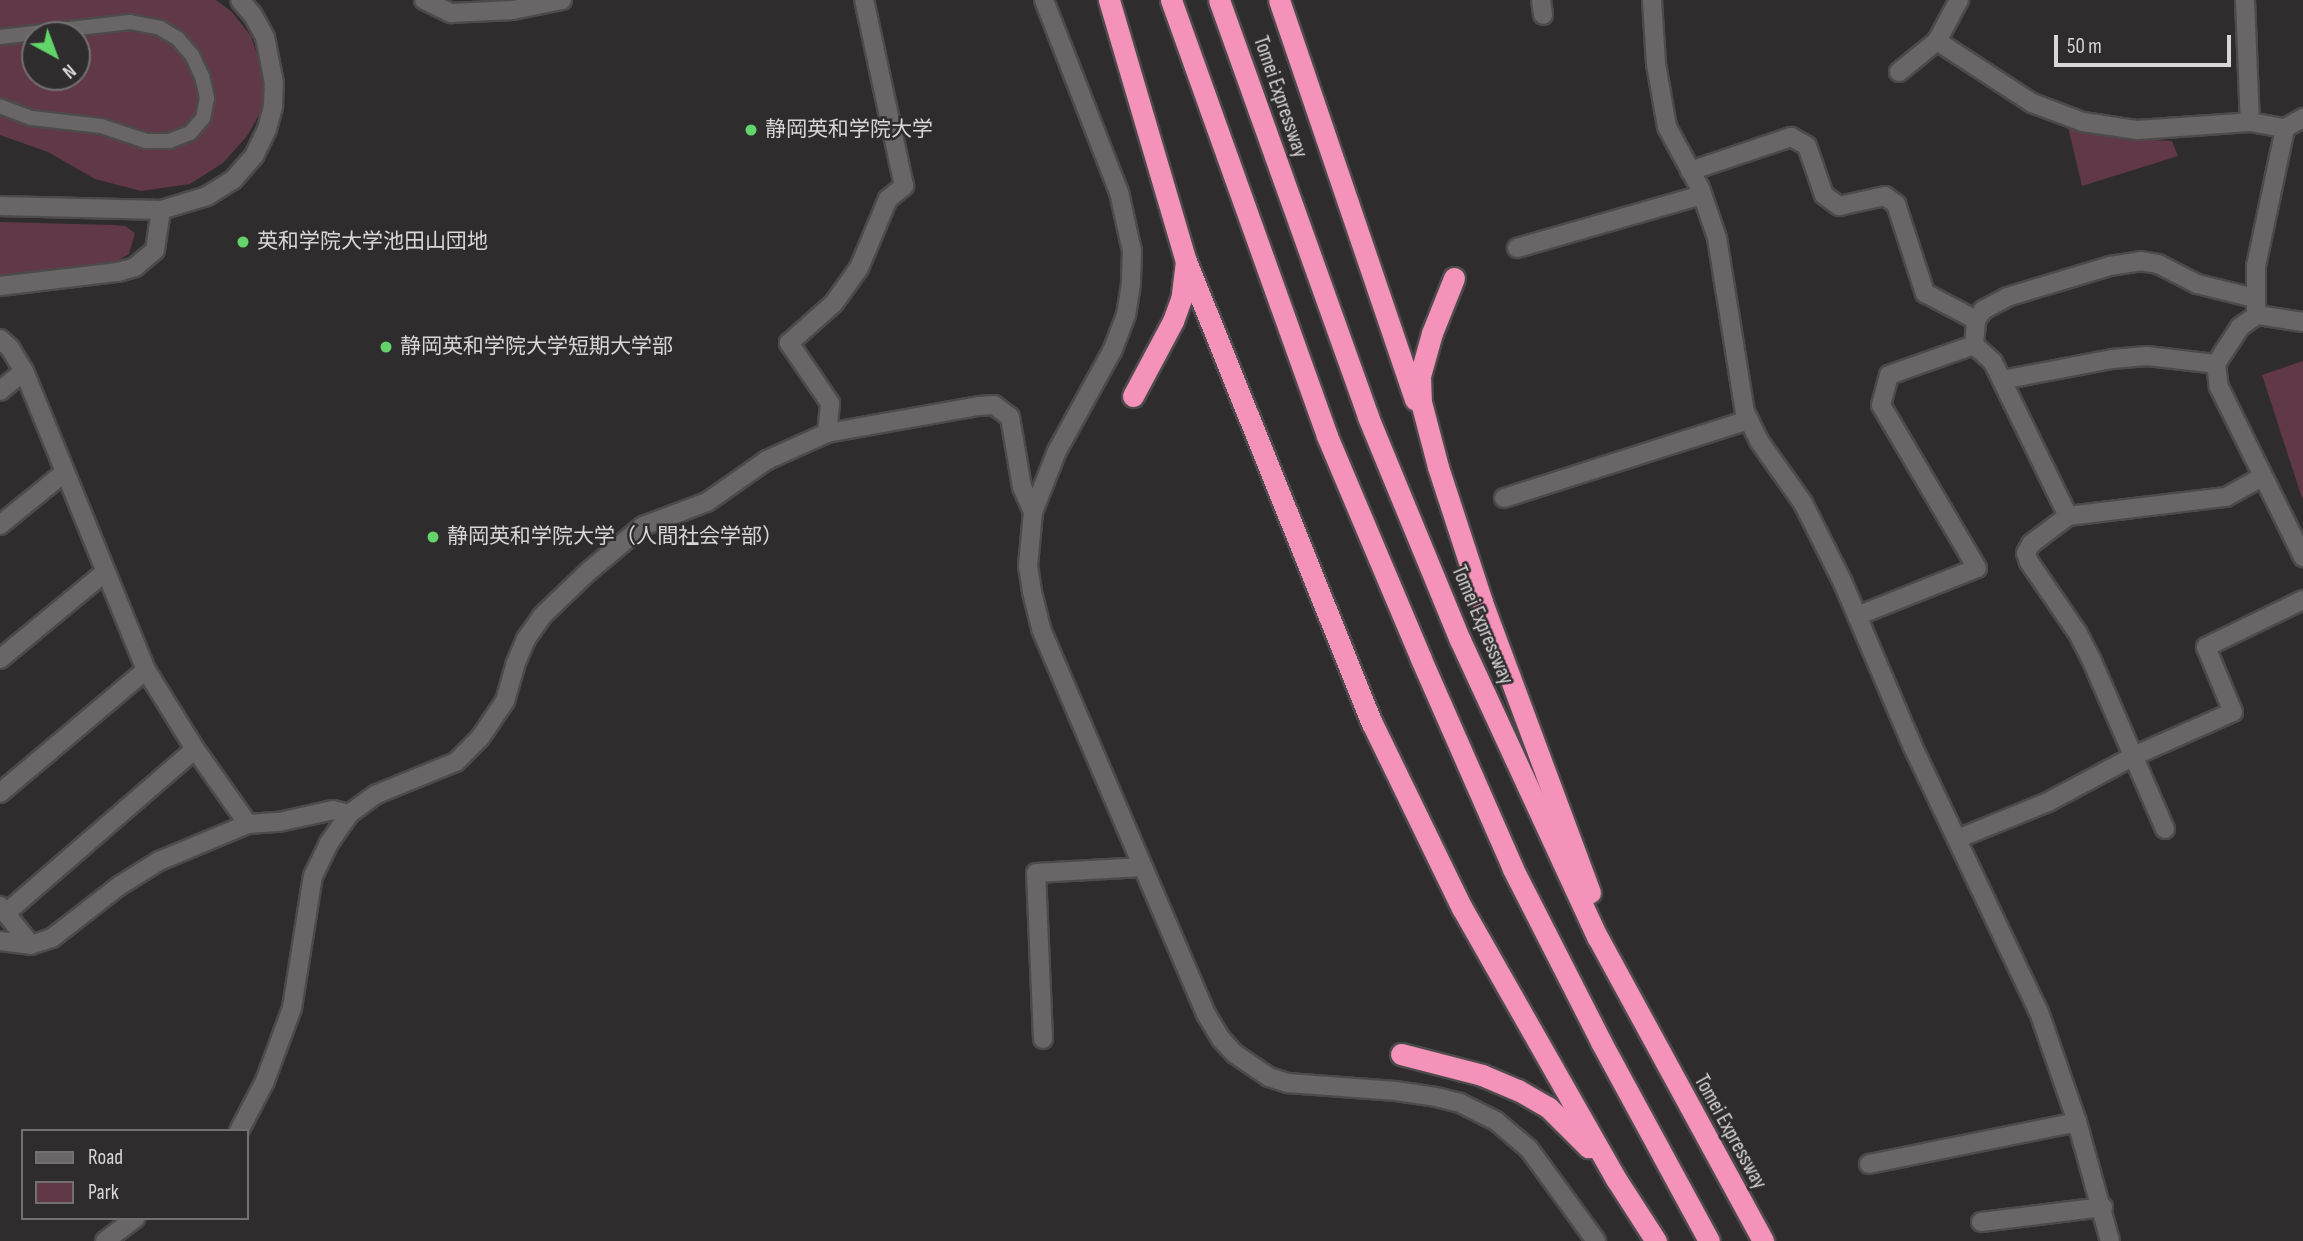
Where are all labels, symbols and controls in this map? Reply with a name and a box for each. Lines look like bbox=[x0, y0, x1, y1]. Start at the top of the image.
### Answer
north arrow bbox=[21, 21, 91, 91]
scale bar bbox=[2058, 21, 2235, 65]
street label: Tomei Expressway bbox=[1247, 33, 1313, 161]
text: 50 m bbox=[2067, 34, 2102, 59]
text: N bbox=[57, 59, 80, 83]
place label: 静岡英和学院大学 bbox=[765, 117, 933, 143]
marker: 静岡英和学院大学 bbox=[743, 122, 759, 138]
place label: 英和学院大学池田山団地 bbox=[257, 229, 488, 255]
marker: 英和学院大学池田山団地 bbox=[235, 234, 251, 250]
place label: 静岡英和学院大学短期大学部 bbox=[400, 334, 673, 360]
marker: 静岡英和学院大学短期大学部 bbox=[378, 339, 394, 355]
place label: 静岡英和学院大学（人間社会学部） bbox=[447, 524, 783, 550]
marker: 静岡英和学院大学（人間社会学部） bbox=[425, 529, 441, 545]
street label: Tomei Expressway bbox=[1446, 562, 1518, 688]
street label: Tomei Expressway bbox=[1688, 1070, 1772, 1194]
legend bbox=[21, 1129, 248, 1220]
text: Road bbox=[88, 1145, 123, 1170]
text: Park bbox=[88, 1180, 119, 1205]

